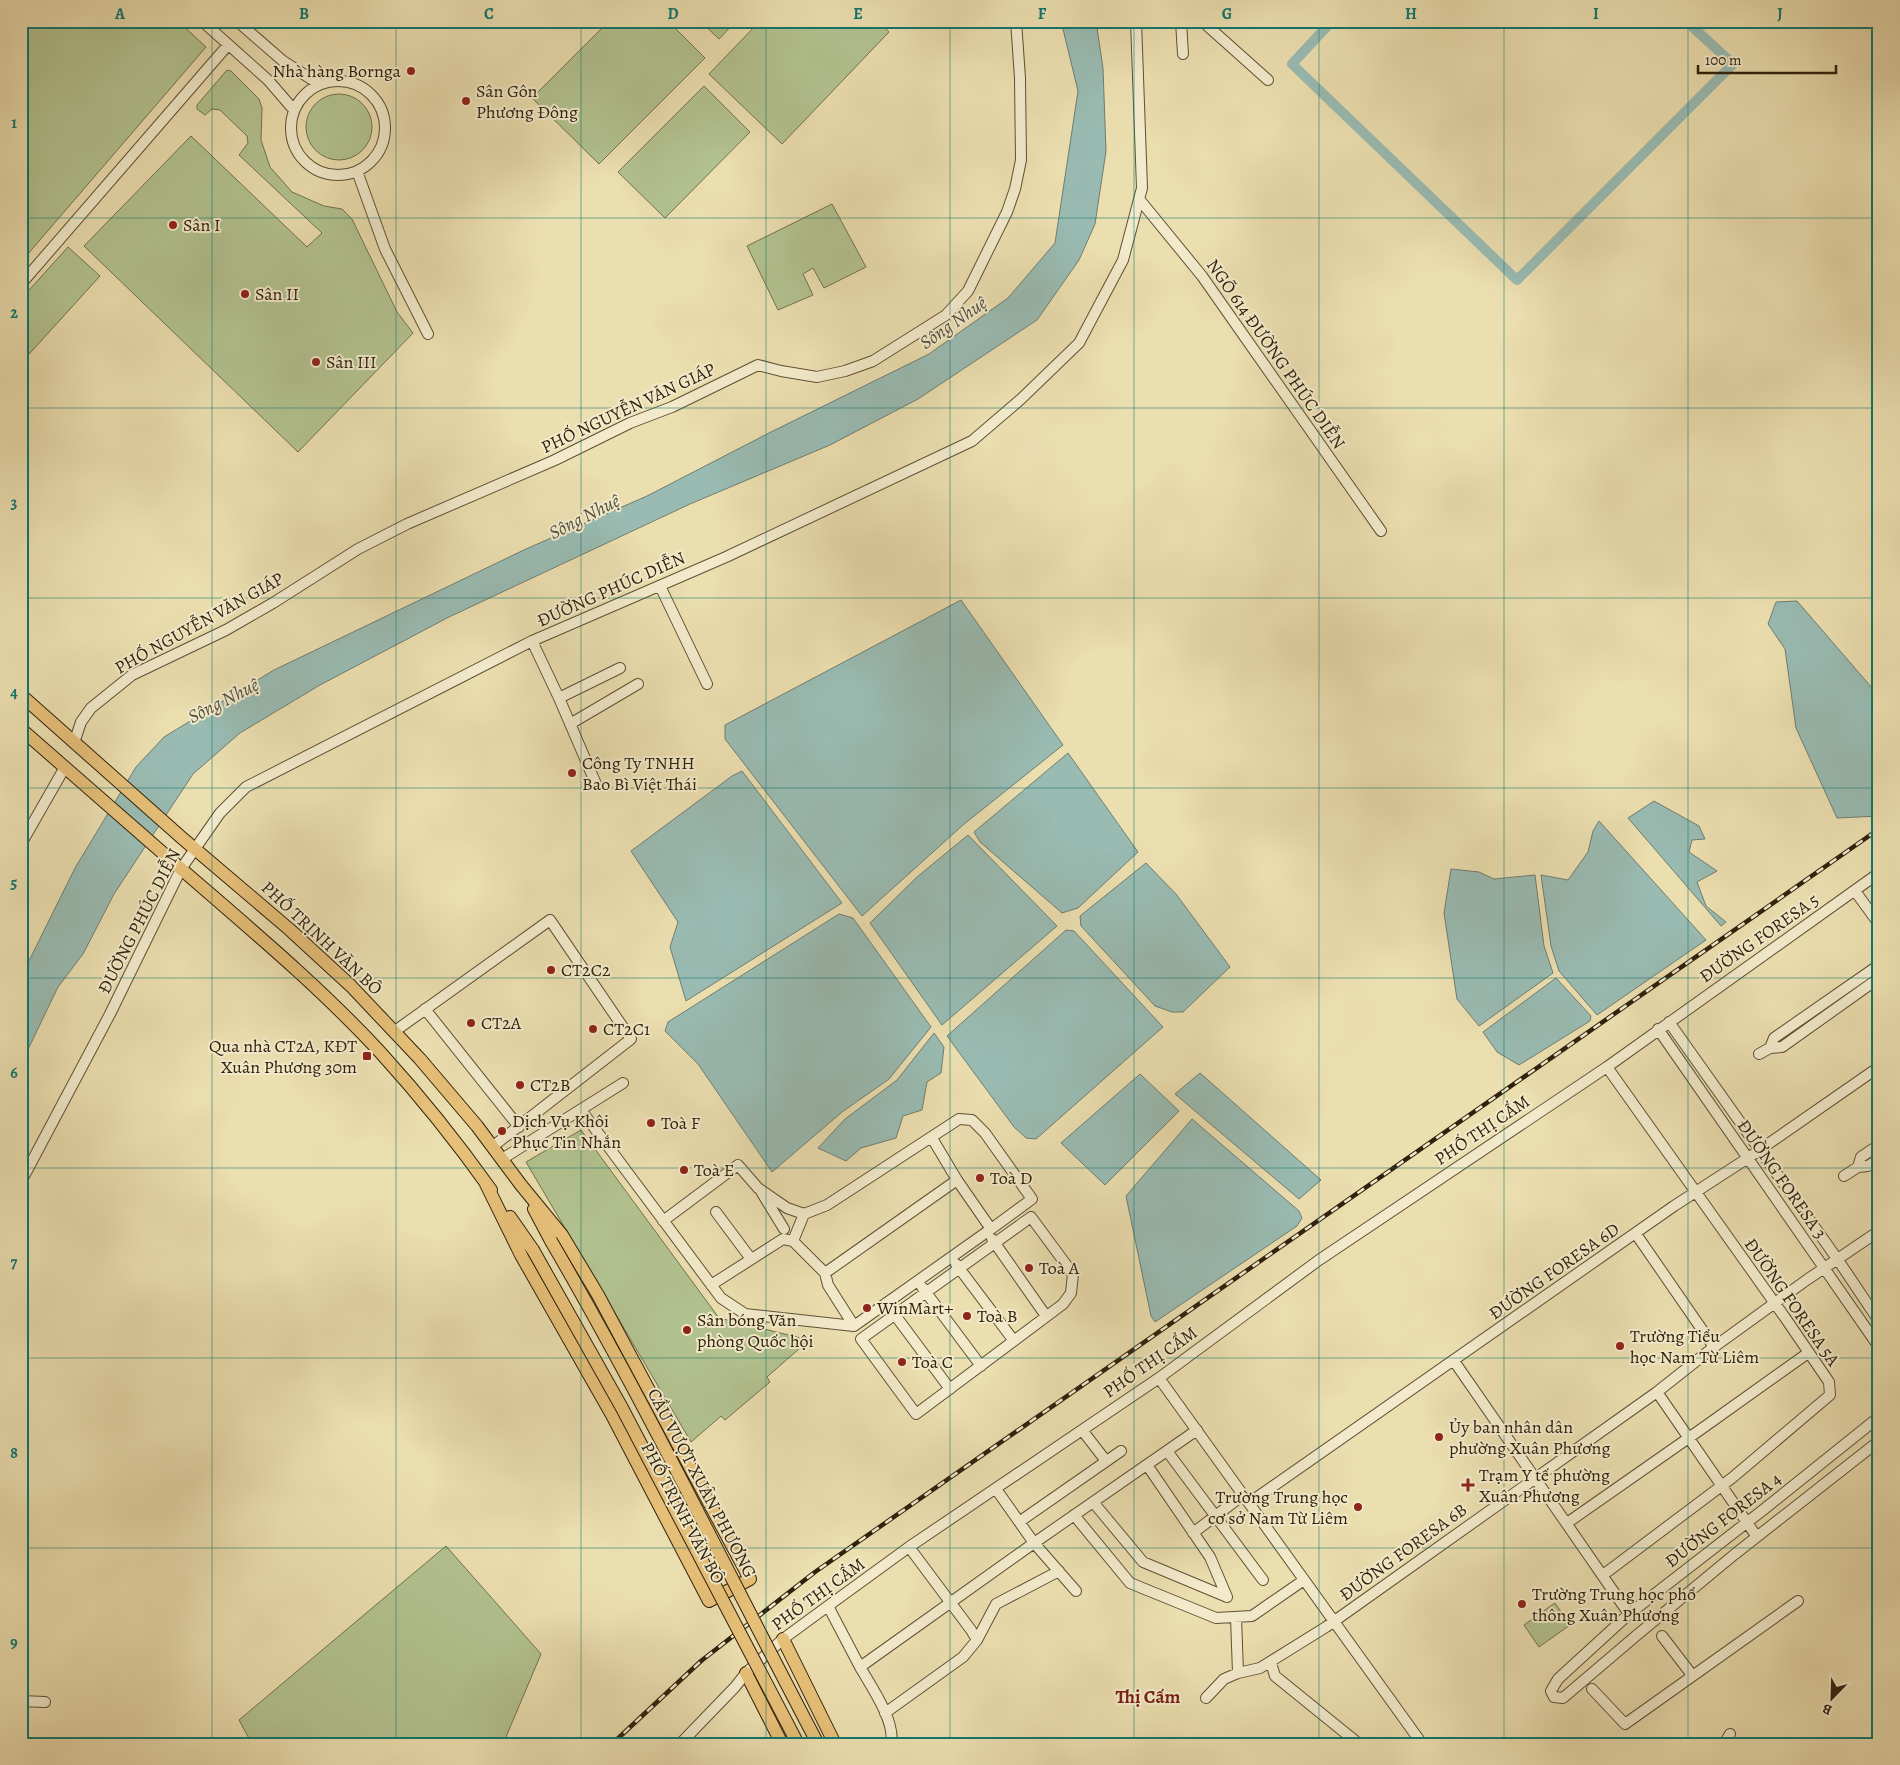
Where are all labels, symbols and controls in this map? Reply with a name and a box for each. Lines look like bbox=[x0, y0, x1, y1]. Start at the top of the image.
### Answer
text: A bbox=[114, 3, 126, 25]
text: B bbox=[299, 3, 309, 25]
text: C bbox=[484, 3, 494, 25]
text: D bbox=[667, 3, 679, 25]
text: E bbox=[853, 3, 863, 25]
text: F bbox=[1038, 3, 1047, 25]
text: G bbox=[1222, 3, 1232, 25]
text: H bbox=[1405, 3, 1417, 25]
text: I bbox=[1593, 3, 1599, 25]
text: J bbox=[1777, 3, 1783, 25]
scale bar bbox=[1698, 42, 1835, 74]
text: 100 m bbox=[1705, 50, 1742, 70]
place label: Nhà hàng Bornga bbox=[273, 59, 402, 83]
marker: Nhà hàng Bornga bbox=[405, 65, 417, 77]
place label: Sân Gôn Phương Đông bbox=[476, 79, 578, 124]
marker: Sân Gôn Phương Đông bbox=[460, 95, 472, 107]
text: 1 bbox=[11, 112, 17, 134]
place label: Sân I bbox=[183, 213, 221, 237]
marker: Sân I bbox=[167, 219, 179, 231]
street label: NGÕ 614 ĐƯỜNG PHÚC DIỄN bbox=[1201, 254, 1351, 454]
place label: Sân II bbox=[255, 282, 299, 306]
marker: Sân II bbox=[239, 288, 251, 300]
water label: Sông Nhuệ bbox=[914, 290, 993, 355]
text: 2 bbox=[10, 302, 18, 324]
place label: Sân III bbox=[326, 350, 377, 374]
marker: Sân III bbox=[310, 356, 322, 368]
street label: PHỐ NGUYỄN VĂN GIÁP bbox=[537, 357, 719, 459]
water label: Sông Nhuệ bbox=[544, 487, 625, 546]
text: 3 bbox=[11, 492, 18, 514]
street label: ĐƯỜNG PHÚC DIỄN bbox=[533, 546, 689, 632]
street label: PHỐ NGUYỄN VĂN GIÁP bbox=[110, 567, 288, 679]
water label: Sông Nhuệ bbox=[183, 671, 264, 730]
text: 4 bbox=[10, 682, 18, 704]
place label: Công Ty TNHH Bao Bì Việt Thái bbox=[582, 751, 697, 796]
marker: Công Ty TNHH Bao Bì Việt Thái bbox=[566, 767, 578, 779]
street label: ĐƯỜNG PHÚC DIỄN bbox=[92, 844, 186, 998]
text: 5 bbox=[11, 872, 18, 894]
street label: PHỐ TRỊNH VĂN BÔ bbox=[256, 876, 388, 1000]
street label: ĐƯỜNG FORESA 5 bbox=[1694, 888, 1824, 988]
place label: CT2C2 bbox=[561, 958, 611, 982]
marker: CT2C2 bbox=[545, 964, 557, 976]
place label: CT2A bbox=[481, 1011, 522, 1035]
marker: CT2A bbox=[465, 1017, 477, 1029]
place label: CT2C1 bbox=[603, 1017, 650, 1041]
marker: CT2C1 bbox=[587, 1023, 599, 1035]
place label: Qua nhà CT2A, KĐT Xuân Phương 30m bbox=[209, 1034, 357, 1079]
marker: Qua nhà CT2A, KĐT Xuân Phương 30m bbox=[361, 1050, 373, 1062]
text: 6 bbox=[10, 1062, 18, 1084]
place label: CT2B bbox=[530, 1073, 570, 1097]
marker: CT2B bbox=[514, 1079, 526, 1091]
street label: PHỐ THỊ CẨM bbox=[1430, 1089, 1534, 1171]
place label: Dịch Vụ Khôi Phục Tin Nhắn bbox=[512, 1109, 621, 1154]
place label: Toà F bbox=[661, 1111, 700, 1135]
street label: ĐƯỜNG FORESA 3 bbox=[1732, 1115, 1832, 1243]
marker: Toà F bbox=[645, 1117, 657, 1129]
marker: Dịch Vụ Khôi Phục Tin Nhắn bbox=[496, 1125, 508, 1137]
place label: Toà E bbox=[694, 1158, 734, 1182]
marker: Toà E bbox=[678, 1164, 690, 1176]
place label: Toà D bbox=[990, 1166, 1032, 1190]
marker: Toà D bbox=[974, 1172, 986, 1184]
street label: ĐƯỜNG FORESA 6D bbox=[1484, 1217, 1624, 1325]
street label: ĐƯỜNG FORESA 5A bbox=[1739, 1233, 1846, 1371]
text: 7 bbox=[11, 1252, 18, 1274]
place label: Toà A bbox=[1039, 1256, 1080, 1280]
marker: Toà A bbox=[1023, 1262, 1035, 1274]
place label: WinMart+ bbox=[876, 1296, 953, 1320]
marker: WinMart+ bbox=[861, 1302, 873, 1314]
place label: Toà B bbox=[977, 1304, 1017, 1328]
place label: Sân bóng Văn phòng Quốc hội bbox=[697, 1308, 814, 1353]
marker: Toà B bbox=[961, 1310, 973, 1322]
street label: PHỐ THỊ CẨM bbox=[1098, 1321, 1202, 1403]
marker: Sân bóng Văn phòng Quốc hội bbox=[681, 1324, 693, 1336]
place label: Trường Tiểu học Nam Từ Liêm bbox=[1630, 1324, 1759, 1369]
marker: Trường Tiểu học Nam Từ Liêm bbox=[1614, 1340, 1626, 1352]
place label: Toà C bbox=[912, 1350, 953, 1374]
marker: Toà C bbox=[896, 1356, 908, 1368]
street label: CẦU VƯỢT XUÂN PHƯƠNG bbox=[642, 1384, 762, 1582]
place label: Ủy ban nhân dân phường Xuân Phương bbox=[1449, 1415, 1610, 1460]
marker: Ủy ban nhân dân phường Xuân Phương bbox=[1433, 1431, 1445, 1443]
street label: PHỐ TRỊNH VĂN BÔ bbox=[635, 1438, 731, 1588]
text: 8 bbox=[10, 1442, 18, 1464]
place label: Trạm Y tế phường Xuân Phương bbox=[1479, 1463, 1610, 1508]
street label: ĐƯỜNG FORESA 4 bbox=[1660, 1467, 1786, 1573]
marker: Trạm Y tế phường Xuân Phương bbox=[1461, 1478, 1475, 1492]
place label: Trường Trung học cơ sở Nam Từ Liêm bbox=[1208, 1485, 1348, 1530]
street label: ĐƯỜNG FORESA 6B bbox=[1334, 1498, 1472, 1606]
marker: Trường Trung học cơ sở Nam Từ Liêm bbox=[1352, 1501, 1364, 1513]
street label: PHỐ THỊ CẨM bbox=[766, 1552, 870, 1636]
place label: Trường Trung học phổ thông Xuân Phương bbox=[1532, 1582, 1696, 1627]
marker: Trường Trung học phổ thông Xuân Phương bbox=[1516, 1598, 1528, 1610]
text: 9 bbox=[10, 1632, 18, 1654]
north arrow bbox=[1808, 1672, 1858, 1722]
district label: Thị Cấm bbox=[1115, 1684, 1181, 1710]
text: B bbox=[1819, 1699, 1835, 1720]

